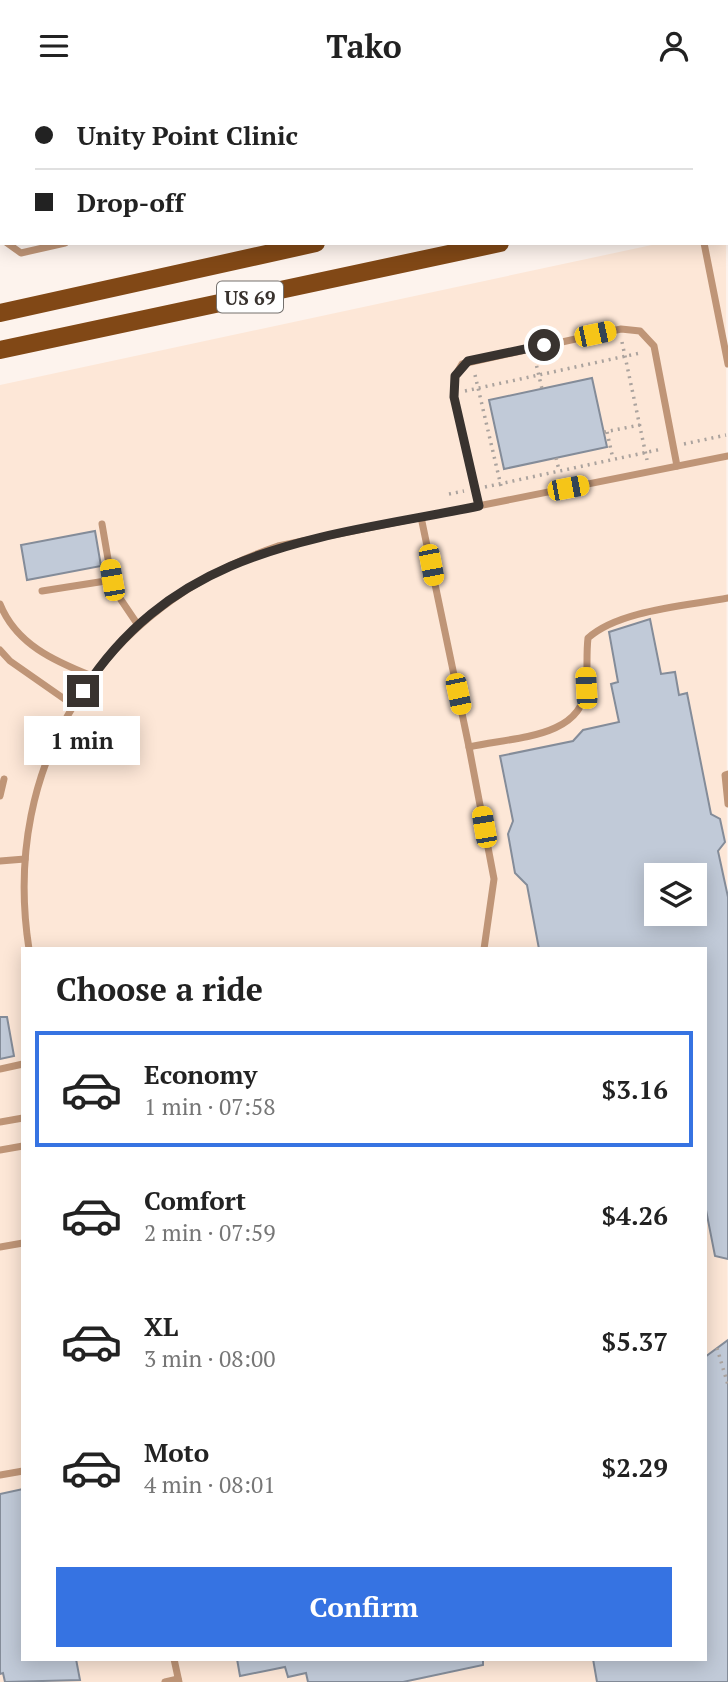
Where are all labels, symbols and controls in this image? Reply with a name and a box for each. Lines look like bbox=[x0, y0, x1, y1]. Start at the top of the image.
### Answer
text: Tako bbox=[326, 25, 402, 67]
icon: menu bbox=[35, 27, 73, 65]
icon: person bbox=[655, 27, 693, 65]
text: Unity Point Clinic bbox=[77, 118, 298, 152]
text: Drop-off bbox=[77, 185, 184, 219]
road number: US 69 bbox=[217, 281, 283, 313]
car bbox=[573, 319, 618, 349]
route start bbox=[528, 329, 560, 361]
car bbox=[546, 474, 591, 502]
car bbox=[417, 542, 446, 588]
car bbox=[99, 557, 126, 603]
car bbox=[575, 666, 598, 710]
car bbox=[444, 671, 473, 717]
route end bbox=[67, 675, 99, 707]
callout: 1 min bbox=[25, 715, 141, 765]
text: 1 min bbox=[51, 725, 113, 756]
car bbox=[471, 804, 498, 850]
map controls bbox=[644, 863, 707, 926]
button: layers bbox=[644, 863, 707, 926]
text: Choose a ride bbox=[56, 968, 263, 1010]
text: Economy bbox=[144, 1057, 257, 1091]
icon: car bbox=[60, 1058, 123, 1121]
text: $3.16 bbox=[602, 1072, 668, 1106]
text: 1 min · 07:58 bbox=[144, 1091, 276, 1122]
text: Comfort bbox=[144, 1183, 246, 1217]
icon: car bbox=[60, 1184, 123, 1247]
text: $4.26 bbox=[602, 1198, 668, 1232]
text: 2 min · 07:59 bbox=[144, 1217, 276, 1248]
text: XL bbox=[144, 1309, 178, 1343]
icon: car bbox=[60, 1310, 123, 1373]
text: $5.37 bbox=[602, 1324, 668, 1358]
text: 3 min · 08:00 bbox=[144, 1343, 276, 1374]
text: Moto bbox=[144, 1435, 209, 1469]
icon: car bbox=[60, 1436, 123, 1499]
text: $2.29 bbox=[602, 1450, 668, 1484]
text: 4 min · 08:01 bbox=[144, 1469, 276, 1500]
button: Confirm bbox=[56, 1567, 672, 1647]

